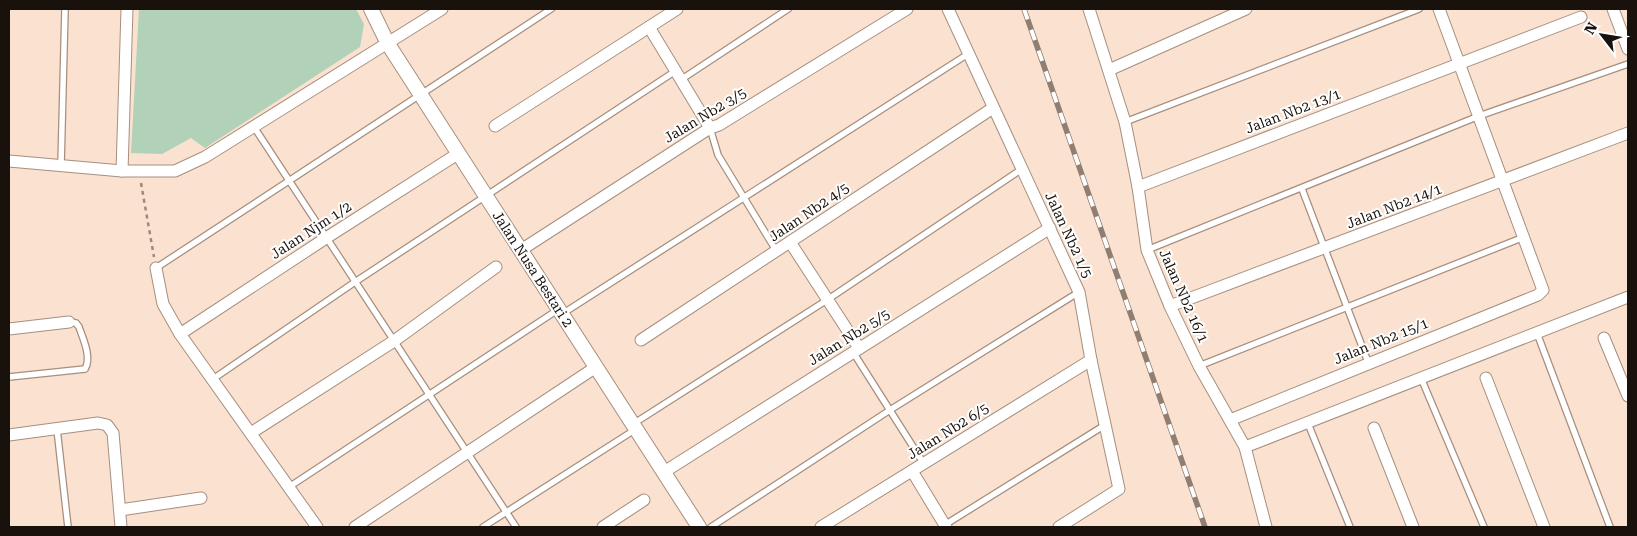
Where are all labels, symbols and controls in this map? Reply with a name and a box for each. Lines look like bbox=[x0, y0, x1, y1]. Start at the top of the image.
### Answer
north arrow bbox=[1577, 10, 1627, 60]
text: N bbox=[1581, 19, 1601, 37]
street label: Jalan Nb2 3/5 bbox=[661, 84, 749, 146]
street label: Jalan Nb2 13/1 bbox=[1243, 85, 1343, 137]
street label: Jalan Nb2 4/5 bbox=[766, 179, 852, 245]
street label: Jalan Nb2 14/1 bbox=[1344, 180, 1444, 232]
street label: Jalan Nb2 1/5 bbox=[1042, 190, 1096, 281]
street label: Jalan Njm 1/2 bbox=[268, 198, 354, 262]
street label: Jalan Nusa Bestari 2 bbox=[489, 208, 577, 330]
street label: Jalan Nb2 16/1 bbox=[1156, 247, 1212, 345]
street label: Jalan Nb2 5/5 bbox=[805, 306, 893, 368]
street label: Jalan Nb2 15/1 bbox=[1331, 315, 1431, 367]
street label: Jalan Nb2 6/5 bbox=[904, 400, 992, 462]

